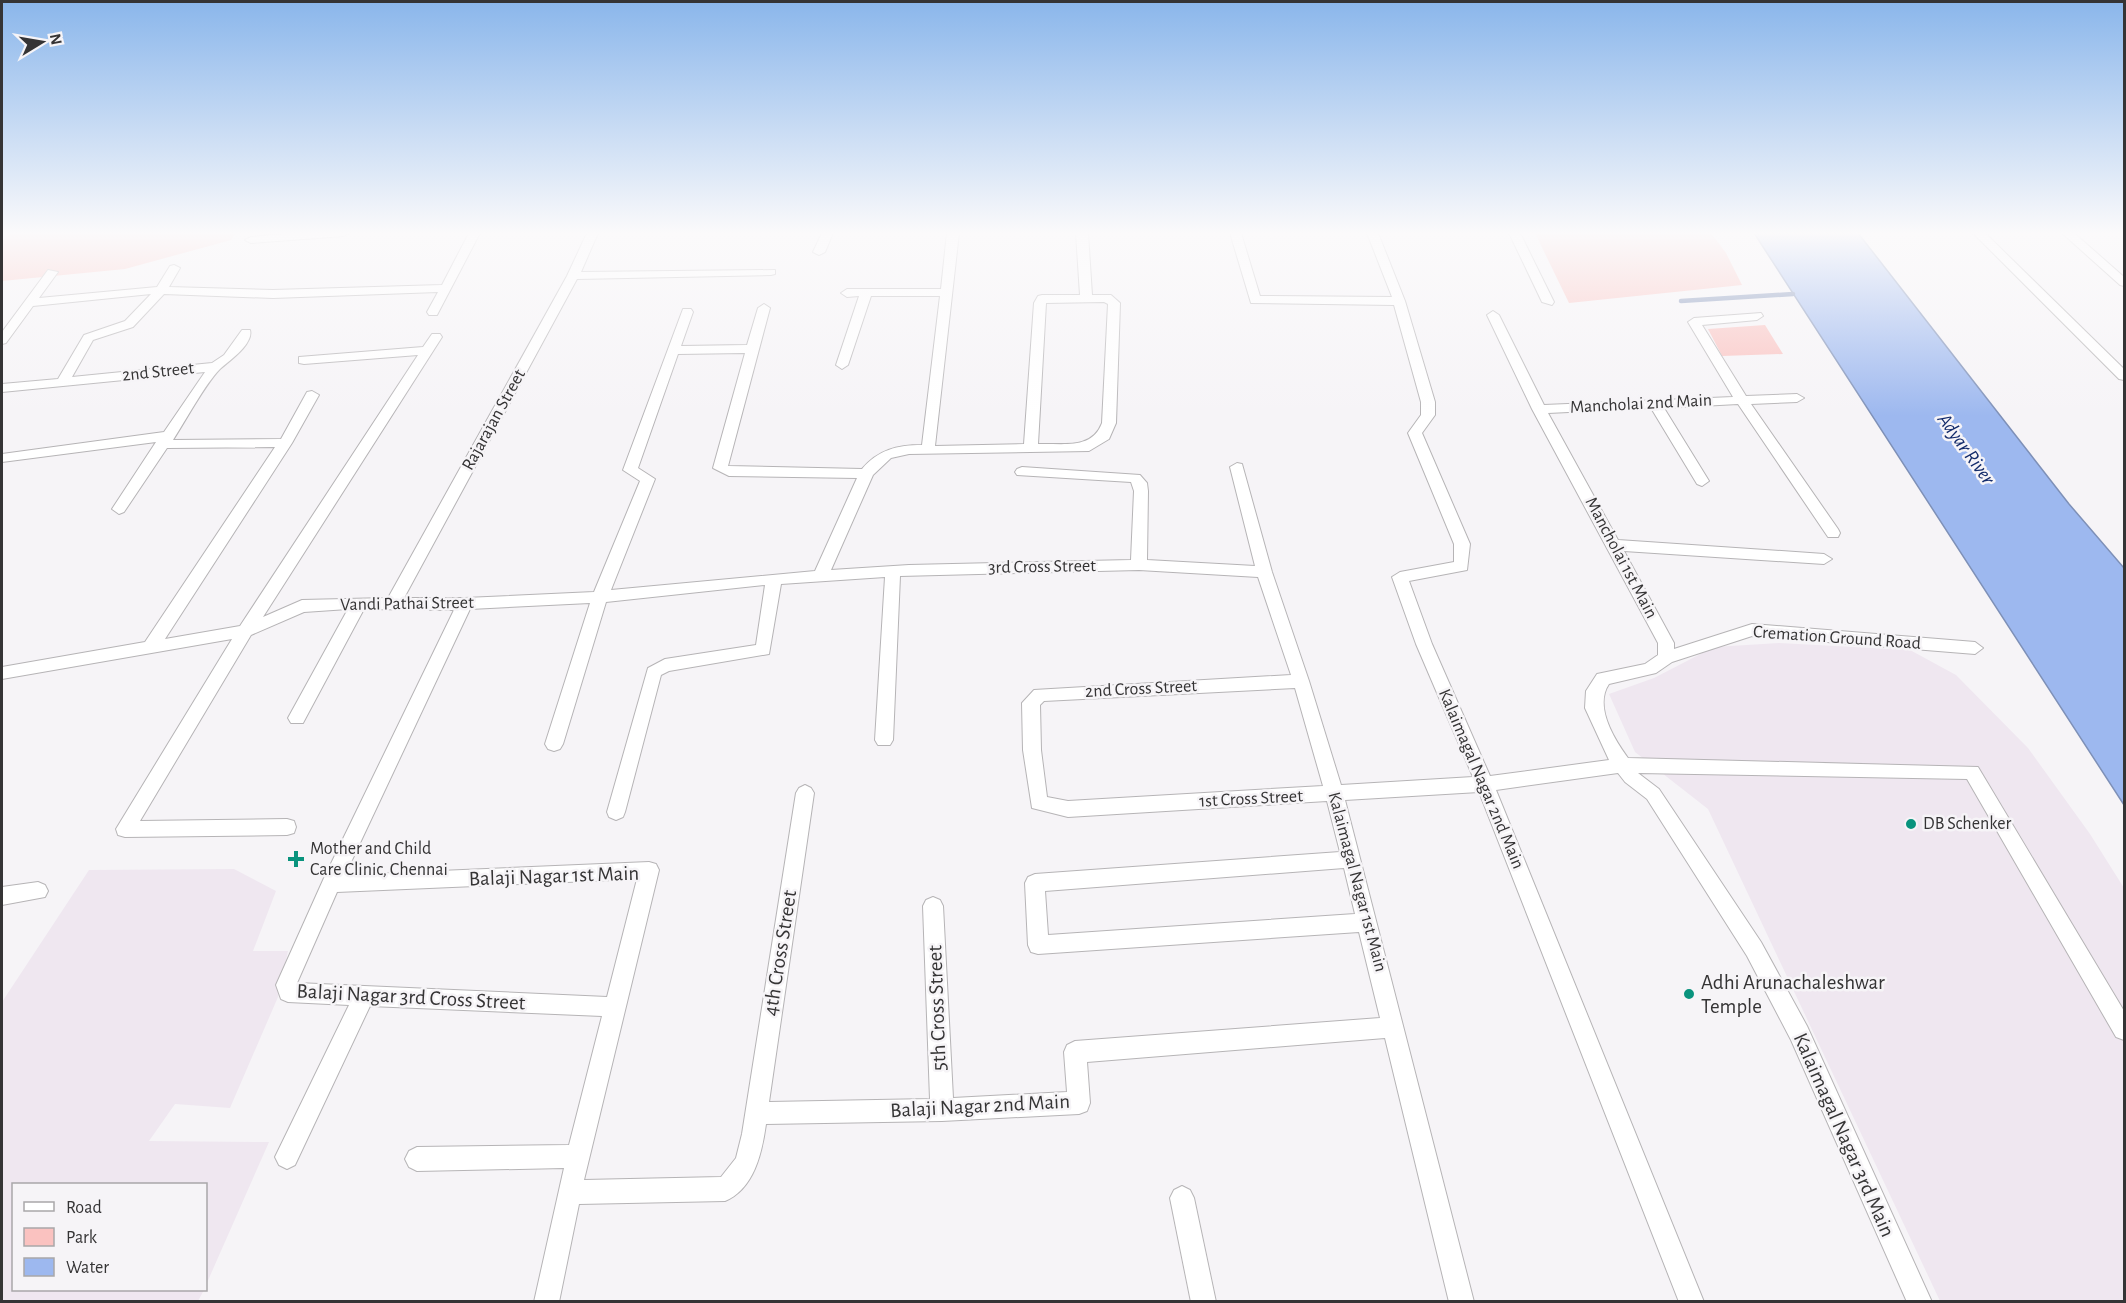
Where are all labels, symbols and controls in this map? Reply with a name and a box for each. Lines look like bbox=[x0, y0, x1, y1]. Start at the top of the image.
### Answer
north arrow bbox=[12, 12, 72, 72]
text: N bbox=[47, 32, 65, 46]
street label: 2nd Street bbox=[121, 359, 195, 385]
street label: Rajarajan Street bbox=[459, 366, 529, 473]
street label: Mancholai 2nd Main bbox=[1569, 391, 1713, 417]
water label: Adyar River bbox=[1933, 409, 1999, 489]
street label: Mancholai 1st Main bbox=[1582, 495, 1660, 621]
street label: 3rd Cross Street bbox=[988, 557, 1096, 577]
street label: Vandi Pathai Street bbox=[340, 594, 474, 614]
street label: Cremation Ground Road bbox=[1752, 623, 1922, 653]
street label: 2nd Cross Street bbox=[1085, 677, 1198, 701]
street label: Kalaimagal Nagar 2nd Main bbox=[1435, 686, 1527, 872]
street label: 1st Cross Street bbox=[1199, 787, 1304, 811]
street label: Kalaimagal Nagar 1st Main bbox=[1324, 790, 1390, 974]
place label: DB Schenker bbox=[1923, 815, 2011, 833]
marker: DB Schenker bbox=[1904, 817, 1918, 831]
place label: Mother and Child Care Clinic, Chennai bbox=[310, 840, 448, 879]
marker: Mother and Child Care Clinic, Chennai bbox=[287, 850, 305, 868]
street label: Balaji Nagar 1st Main bbox=[468, 863, 640, 889]
street label: 4th Cross Street bbox=[760, 888, 800, 1017]
street label: 5th Cross Street bbox=[924, 944, 950, 1071]
place label: Adhi Arunachaleshwar Temple bbox=[1701, 972, 1885, 1017]
street label: Balaji Nagar 3rd Cross Street bbox=[296, 981, 526, 1013]
marker: Adhi Arunachaleshwar Temple bbox=[1682, 987, 1696, 1001]
street label: Kalaimagal Nagar 3rd Main bbox=[1789, 1030, 1899, 1240]
street label: Balaji Nagar 2nd Main bbox=[890, 1091, 1070, 1121]
legend bbox=[12, 1183, 207, 1291]
text: Road bbox=[66, 1199, 102, 1217]
text: Park bbox=[66, 1229, 98, 1247]
text: Water bbox=[66, 1259, 109, 1277]

